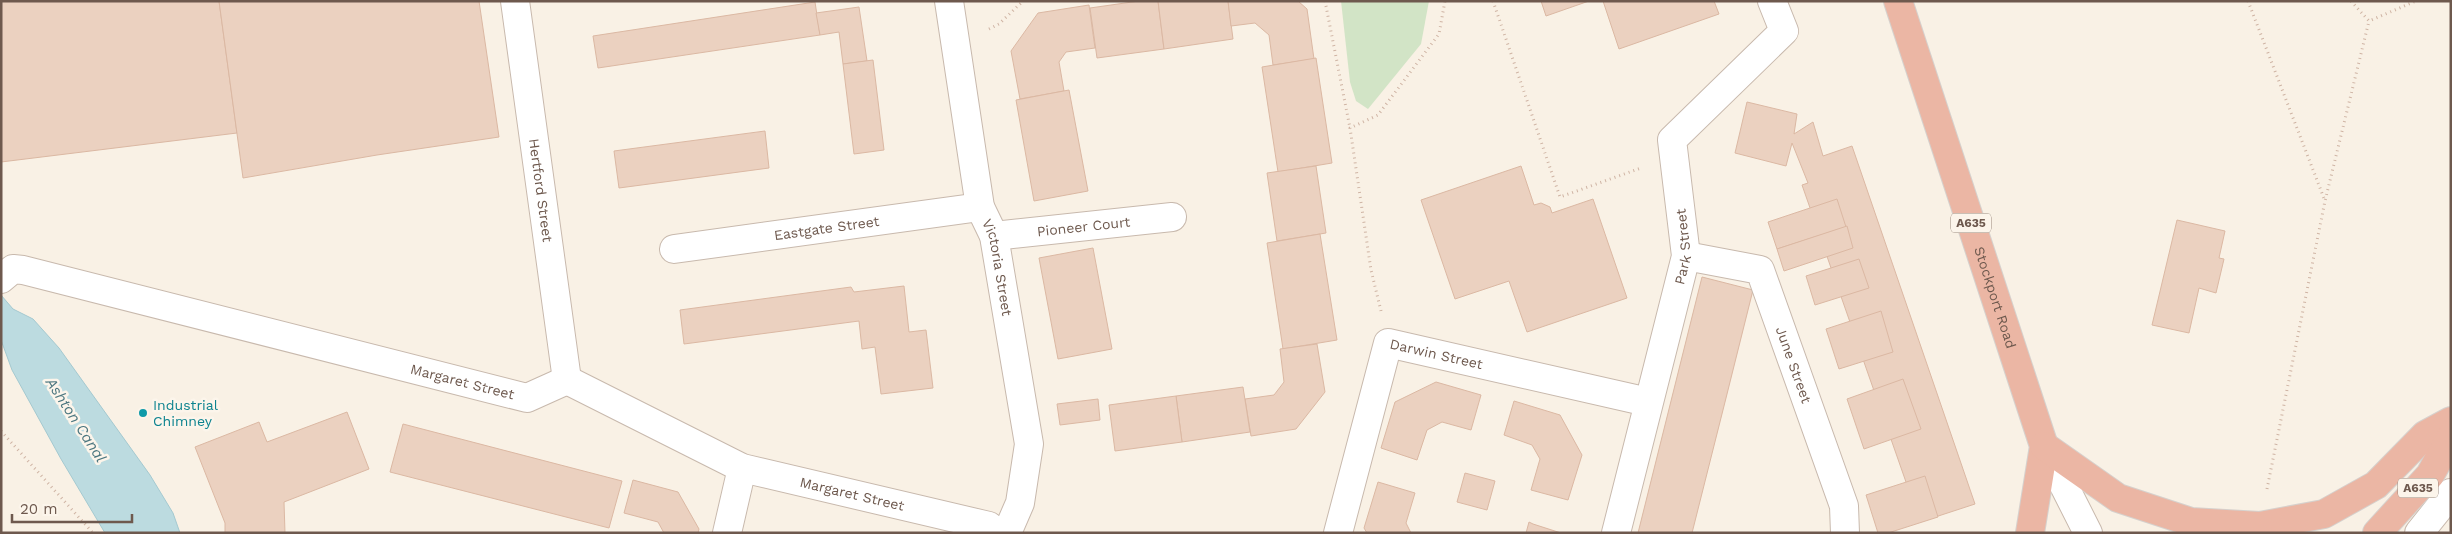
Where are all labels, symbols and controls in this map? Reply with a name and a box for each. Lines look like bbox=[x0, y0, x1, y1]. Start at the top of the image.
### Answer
street label: Hertford Street bbox=[526, 138, 556, 243]
street label: Park Street bbox=[1671, 208, 1694, 286]
street label: Eastgate Street bbox=[773, 213, 880, 243]
street label: Pioneer Court bbox=[1036, 214, 1131, 239]
road number: A635 bbox=[1951, 214, 1991, 232]
street label: Victoria Street bbox=[979, 216, 1015, 317]
street label: Stockport Road bbox=[1971, 244, 2019, 350]
street label: June Street bbox=[1773, 324, 1815, 405]
street label: Darwin Street bbox=[1388, 336, 1484, 372]
street label: Margaret Street bbox=[409, 361, 516, 403]
water label: Ashton Canal bbox=[41, 374, 110, 466]
place label: Industrial Chimney bbox=[153, 397, 219, 429]
marker: Industrial Chimney bbox=[137, 407, 149, 419]
street label: Margaret Street bbox=[798, 474, 906, 514]
road number: A635 bbox=[2398, 478, 2438, 498]
scale bar bbox=[12, 492, 132, 524]
text: 20 m bbox=[20, 500, 58, 518]

